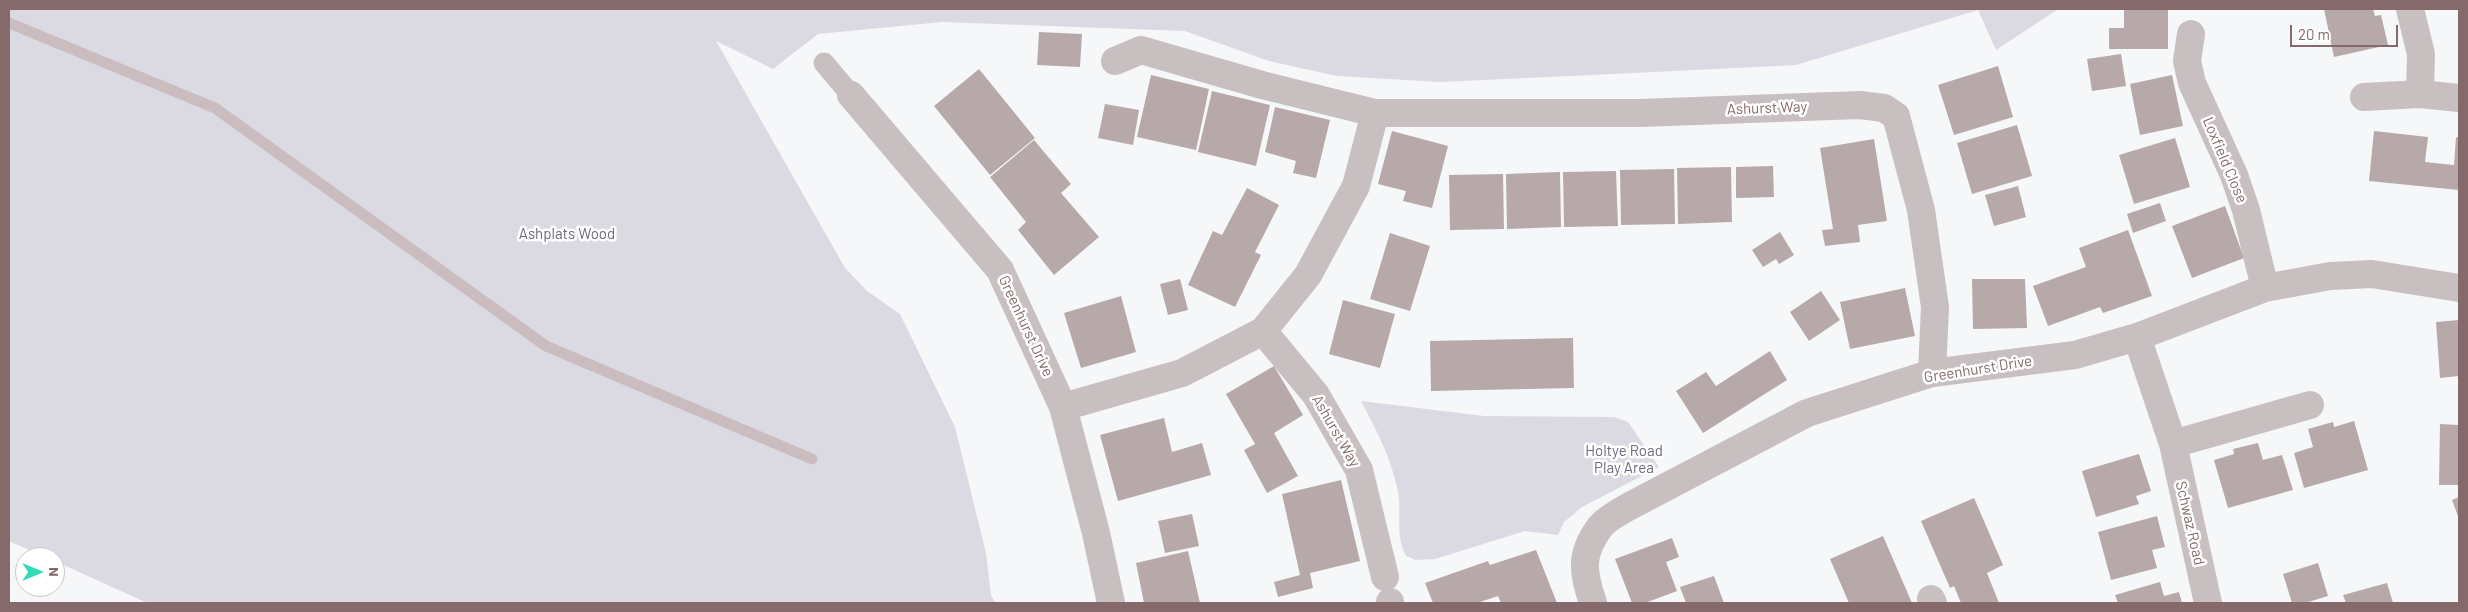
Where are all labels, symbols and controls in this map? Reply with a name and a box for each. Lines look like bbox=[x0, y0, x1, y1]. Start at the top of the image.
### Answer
scale bar bbox=[2293, 15, 2400, 47]
text: 20 m bbox=[2298, 25, 2330, 43]
street label: Ashurst Way bbox=[1726, 98, 1808, 118]
street label: Loxfield Close bbox=[2199, 114, 2251, 206]
park label: Ashplats Wood bbox=[519, 225, 615, 243]
street label: Greenhurst Drive bbox=[995, 273, 1057, 379]
street label: Greenhurst Drive bbox=[1923, 352, 2033, 386]
street label: Ashurst Way bbox=[1308, 392, 1364, 470]
park label: Holtye Road Play Area bbox=[1585, 442, 1663, 477]
street label: Schwaz Road bbox=[2172, 479, 2208, 567]
north arrow bbox=[15, 547, 65, 597]
text: N bbox=[46, 567, 63, 577]

